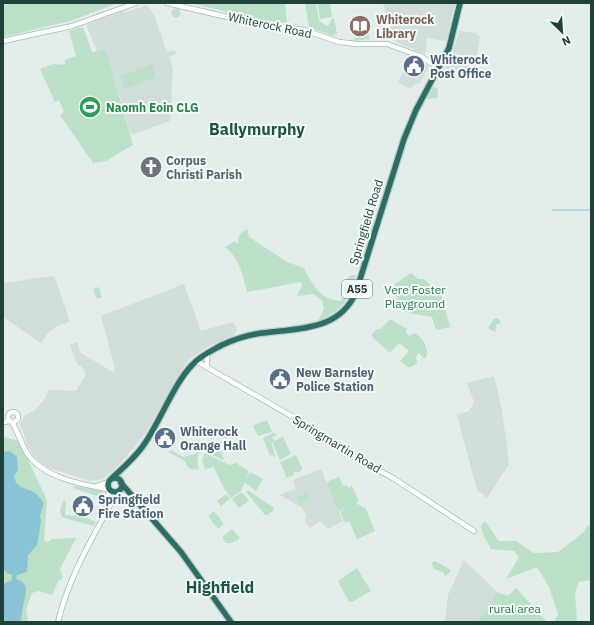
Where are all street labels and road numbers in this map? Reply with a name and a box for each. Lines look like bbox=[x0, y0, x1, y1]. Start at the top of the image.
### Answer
street label: Whiterock Road bbox=[227, 9, 313, 41]
street label: Springfield Road bbox=[346, 177, 386, 267]
road number: A55 bbox=[342, 280, 372, 298]
street label: Springmartin Road bbox=[290, 412, 384, 476]

